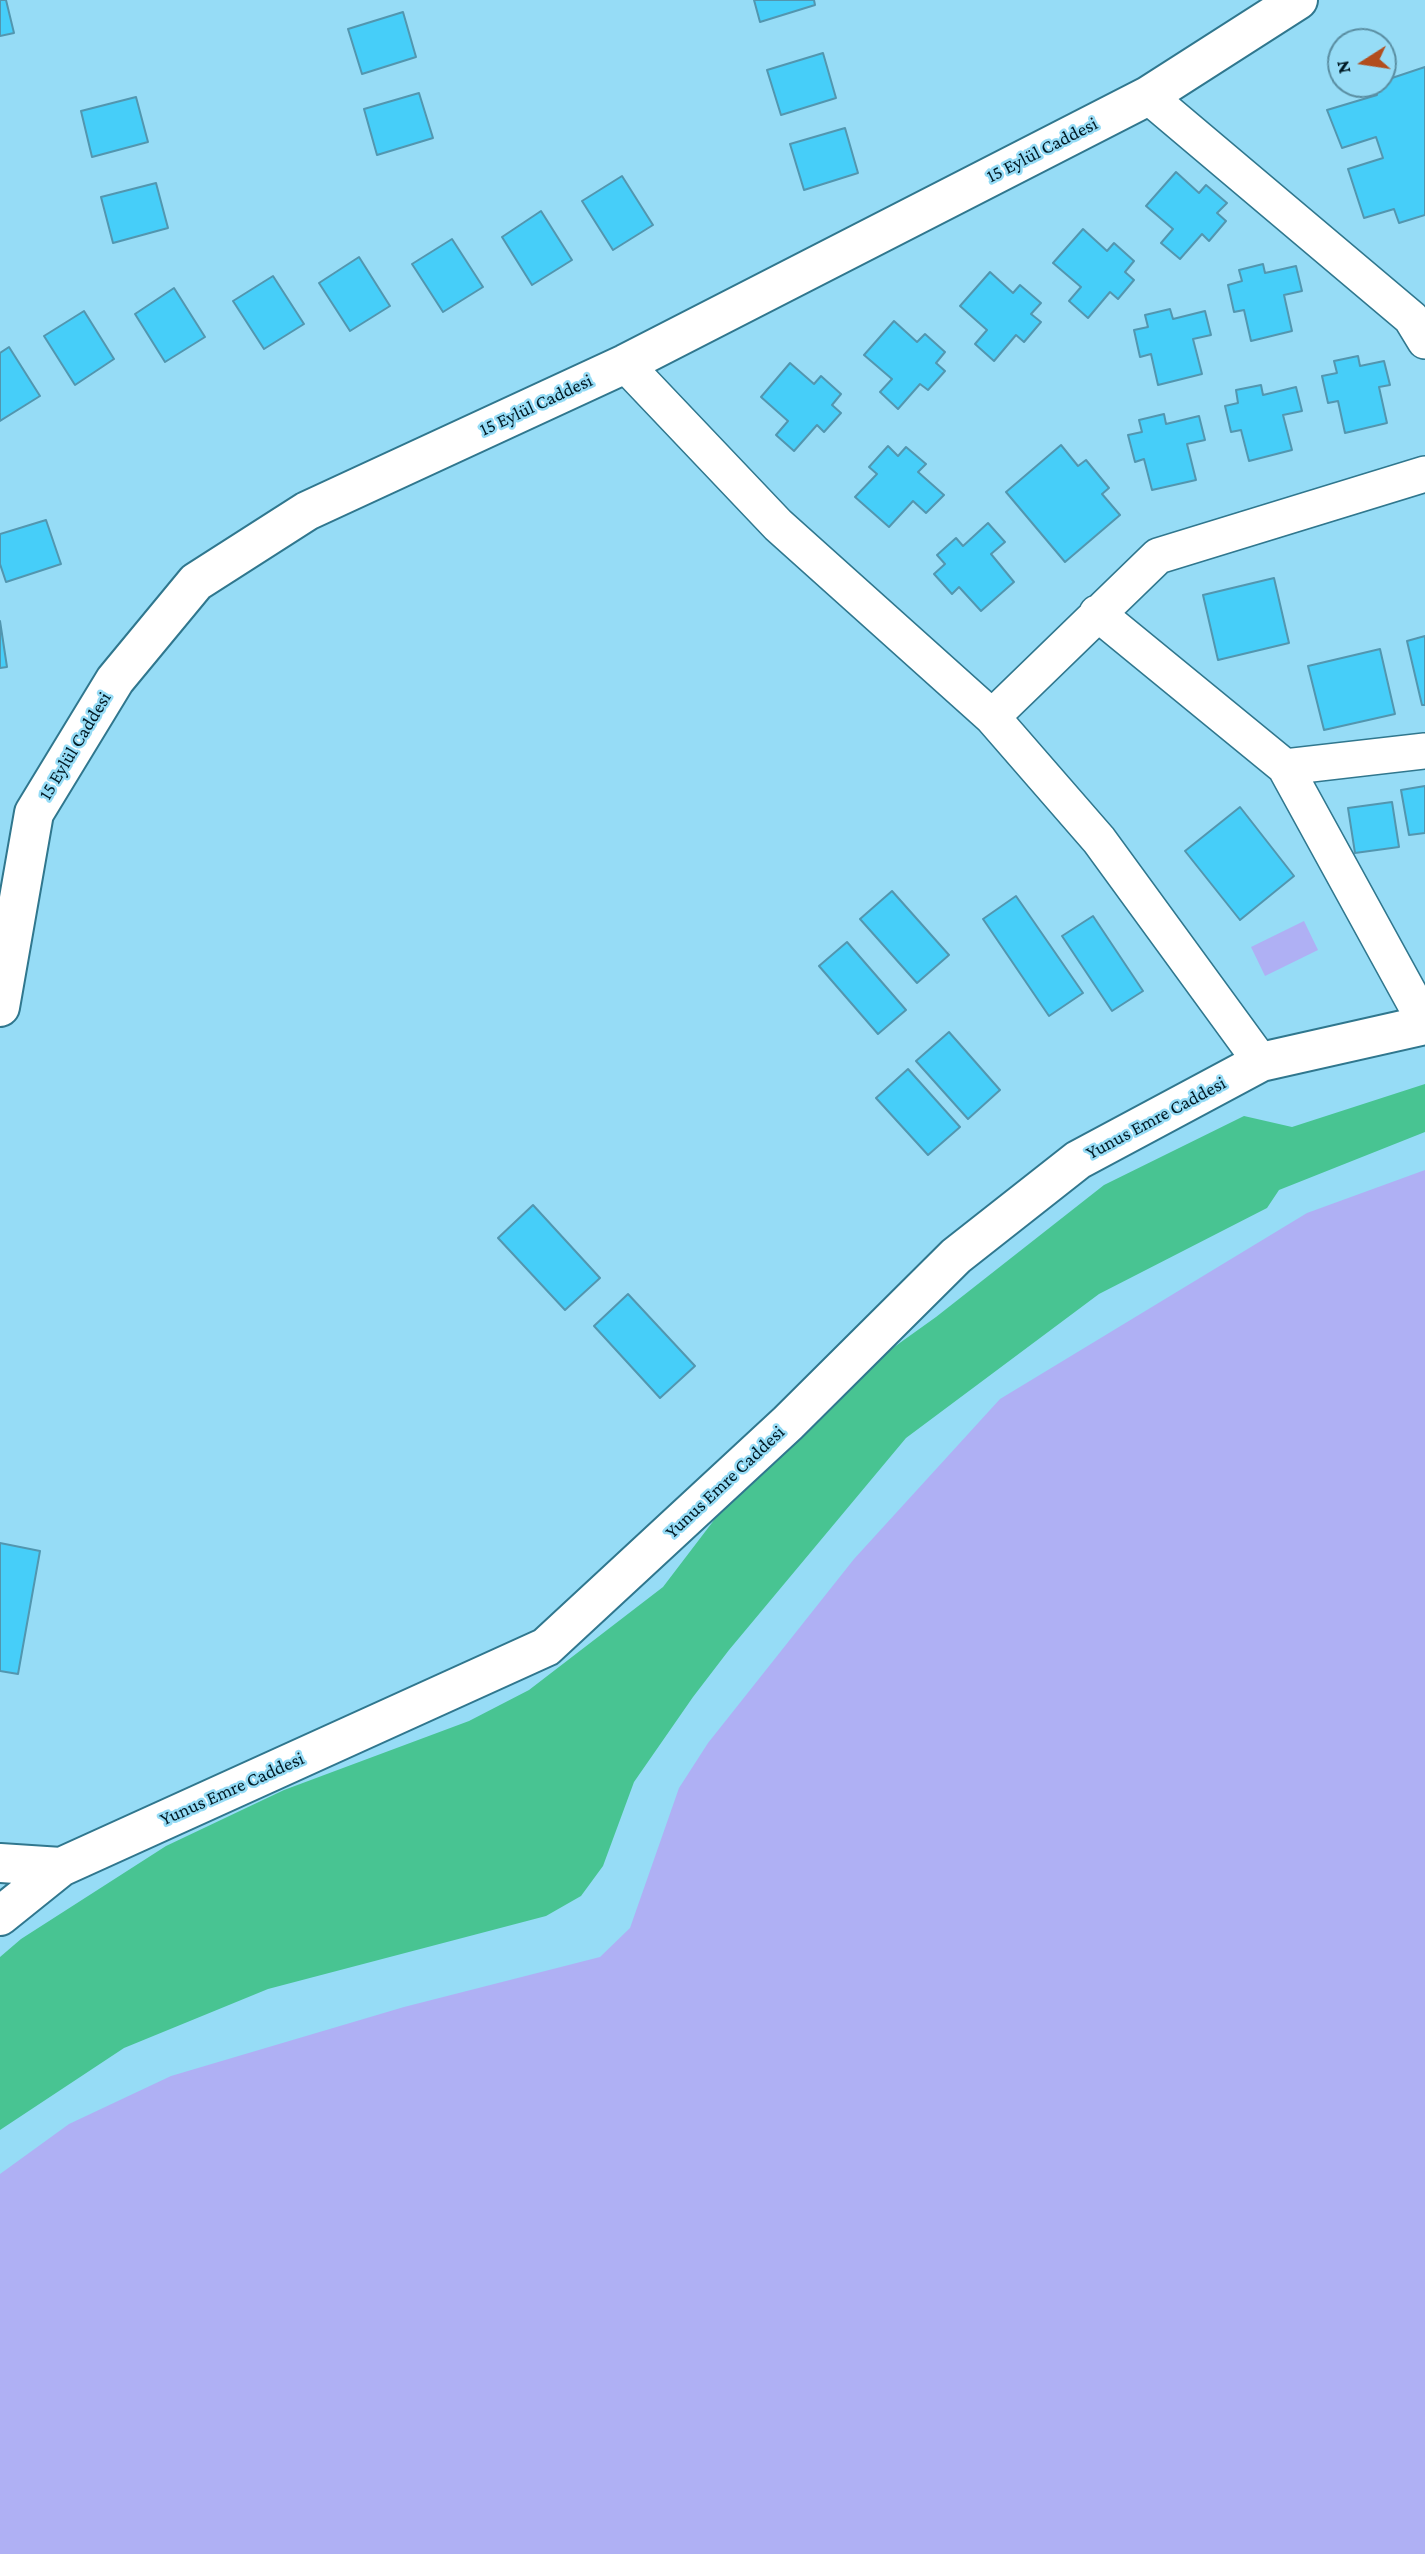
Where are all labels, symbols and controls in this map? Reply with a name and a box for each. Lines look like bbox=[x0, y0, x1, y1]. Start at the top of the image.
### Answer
north arrow bbox=[1327, 28, 1397, 98]
text: N bbox=[1331, 59, 1355, 76]
street label: 15 Eylül Caddesi bbox=[983, 112, 1101, 188]
street label: 15 Eylül Caddesi bbox=[476, 369, 596, 441]
street label: 15 Eylül Caddesi bbox=[34, 688, 116, 804]
street label: Yunus Emre Caddesi bbox=[1082, 1072, 1230, 1164]
street label: Yunus Emre Caddesi bbox=[660, 1421, 790, 1543]
street label: Yunus Emre Caddesi bbox=[157, 1747, 307, 1831]

